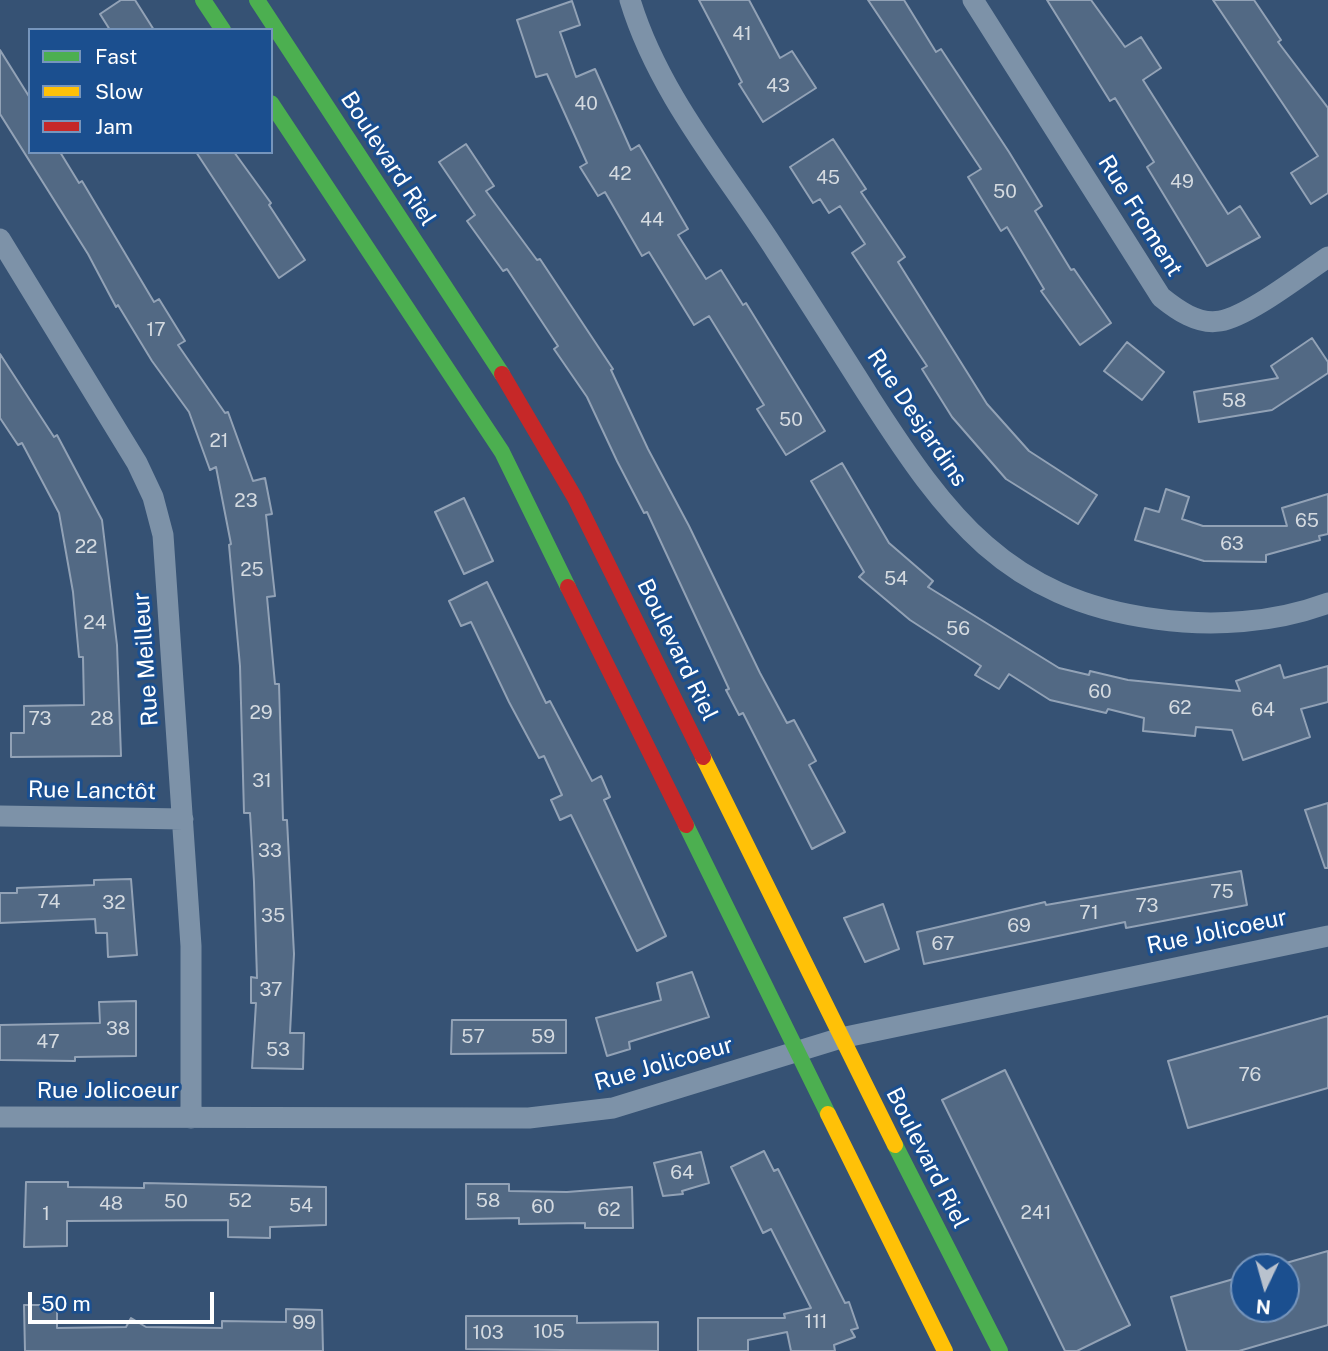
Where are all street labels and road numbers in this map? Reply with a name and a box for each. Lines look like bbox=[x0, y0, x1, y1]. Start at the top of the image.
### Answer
street label: Boulevard Riel bbox=[334, 87, 442, 231]
street label: Rue Froment bbox=[1092, 150, 1188, 282]
street label: Rue Desjardins bbox=[861, 344, 973, 492]
street label: Boulevard Riel bbox=[631, 575, 723, 725]
street label: Rue Meilleur bbox=[128, 591, 164, 727]
street label: Rue Lanctôt bbox=[28, 776, 156, 806]
street label: Rue Jolicoeur bbox=[1144, 904, 1290, 960]
street label: Rue Jolicoeur bbox=[592, 1031, 736, 1097]
street label: Rue Jolicoeur bbox=[37, 1077, 179, 1105]
street label: Boulevard Riel bbox=[880, 1083, 974, 1233]

